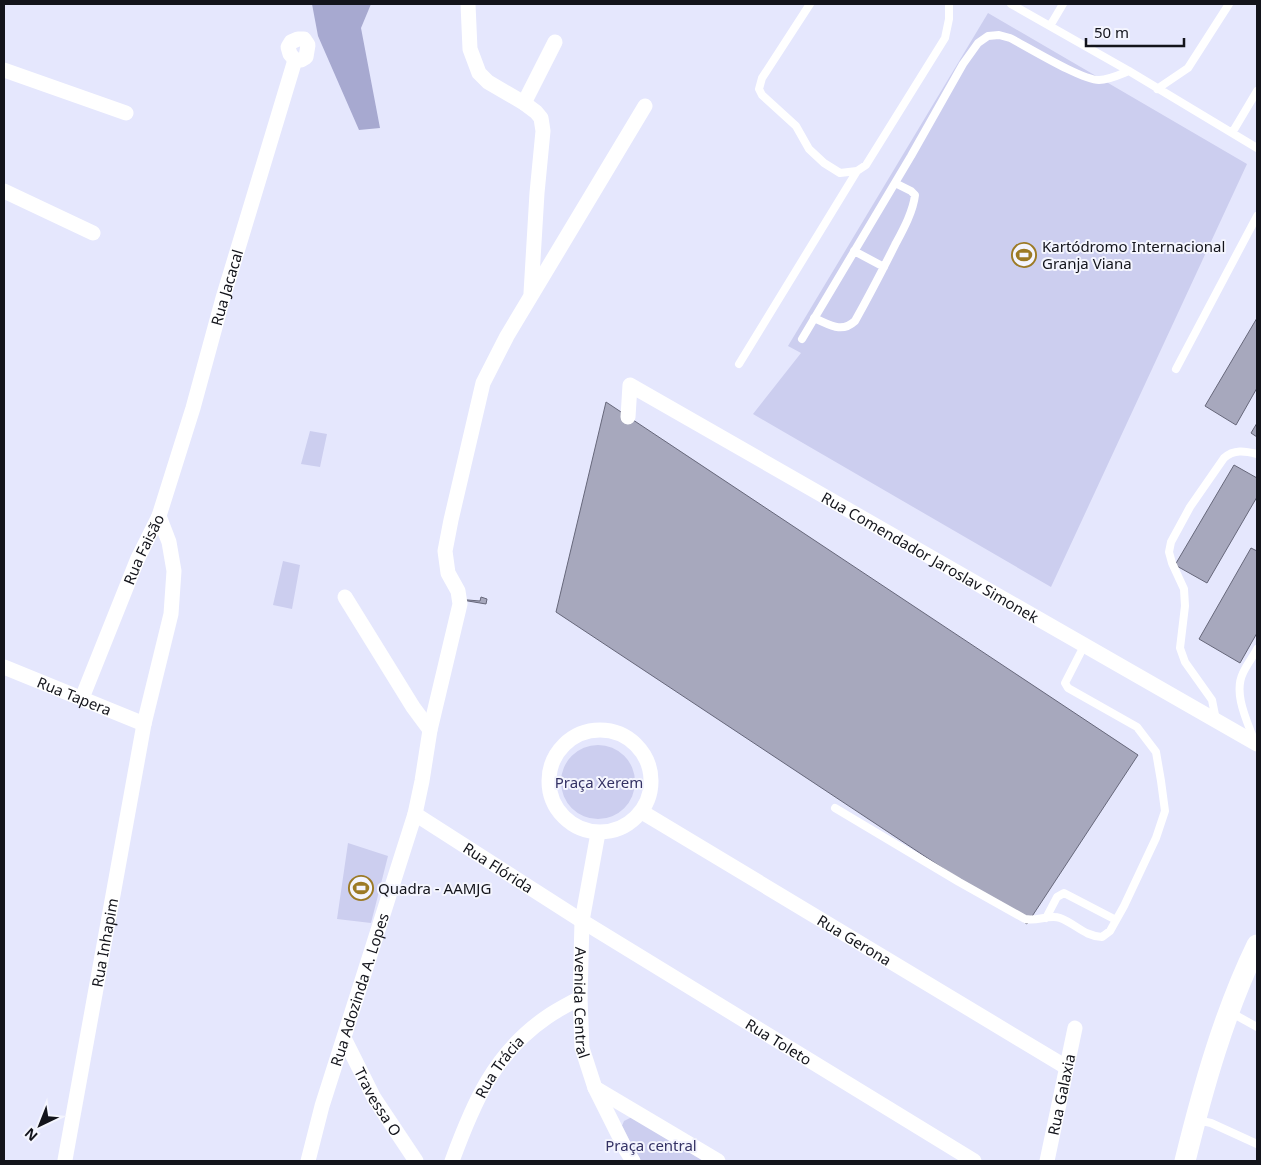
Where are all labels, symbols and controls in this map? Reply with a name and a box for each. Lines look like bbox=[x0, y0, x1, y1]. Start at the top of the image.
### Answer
scale bar bbox=[1086, 15, 1184, 47]
text: 50 m bbox=[1094, 22, 1129, 42]
place label: Kartódromo Internacional Granja Viana bbox=[1042, 236, 1225, 273]
sports icon: Kartódromo Internacional Granja Viana bbox=[1011, 242, 1037, 268]
street label: Rua Jacacal bbox=[206, 247, 247, 328]
street label: Rua Comendador Jaroslav Simonek bbox=[818, 487, 1042, 627]
street label: Rua Faisão bbox=[118, 511, 168, 587]
street label: Rua Tapera bbox=[34, 672, 115, 720]
park label: Praça Xerem bbox=[555, 772, 643, 792]
street label: Rua Flórida bbox=[460, 838, 537, 897]
sports icon: Quadra - AAMJG bbox=[348, 875, 374, 901]
place label: Quadra - AAMJG bbox=[378, 878, 491, 898]
street label: Rua Inhapim bbox=[87, 896, 122, 989]
street label: Rua Adozinda A. Lopes bbox=[325, 910, 393, 1069]
street label: Rua Gerona bbox=[814, 910, 895, 970]
street label: Avenida Central bbox=[570, 947, 595, 1061]
street label: Rua Toleto bbox=[742, 1014, 816, 1069]
street label: Rua Trácia bbox=[470, 1031, 528, 1101]
street label: Rua Galaxia bbox=[1043, 1052, 1079, 1137]
street label: Travessa O bbox=[350, 1064, 406, 1140]
north arrow bbox=[15, 1100, 65, 1150]
text: N bbox=[20, 1124, 41, 1146]
park label: Praça central bbox=[605, 1135, 697, 1155]

